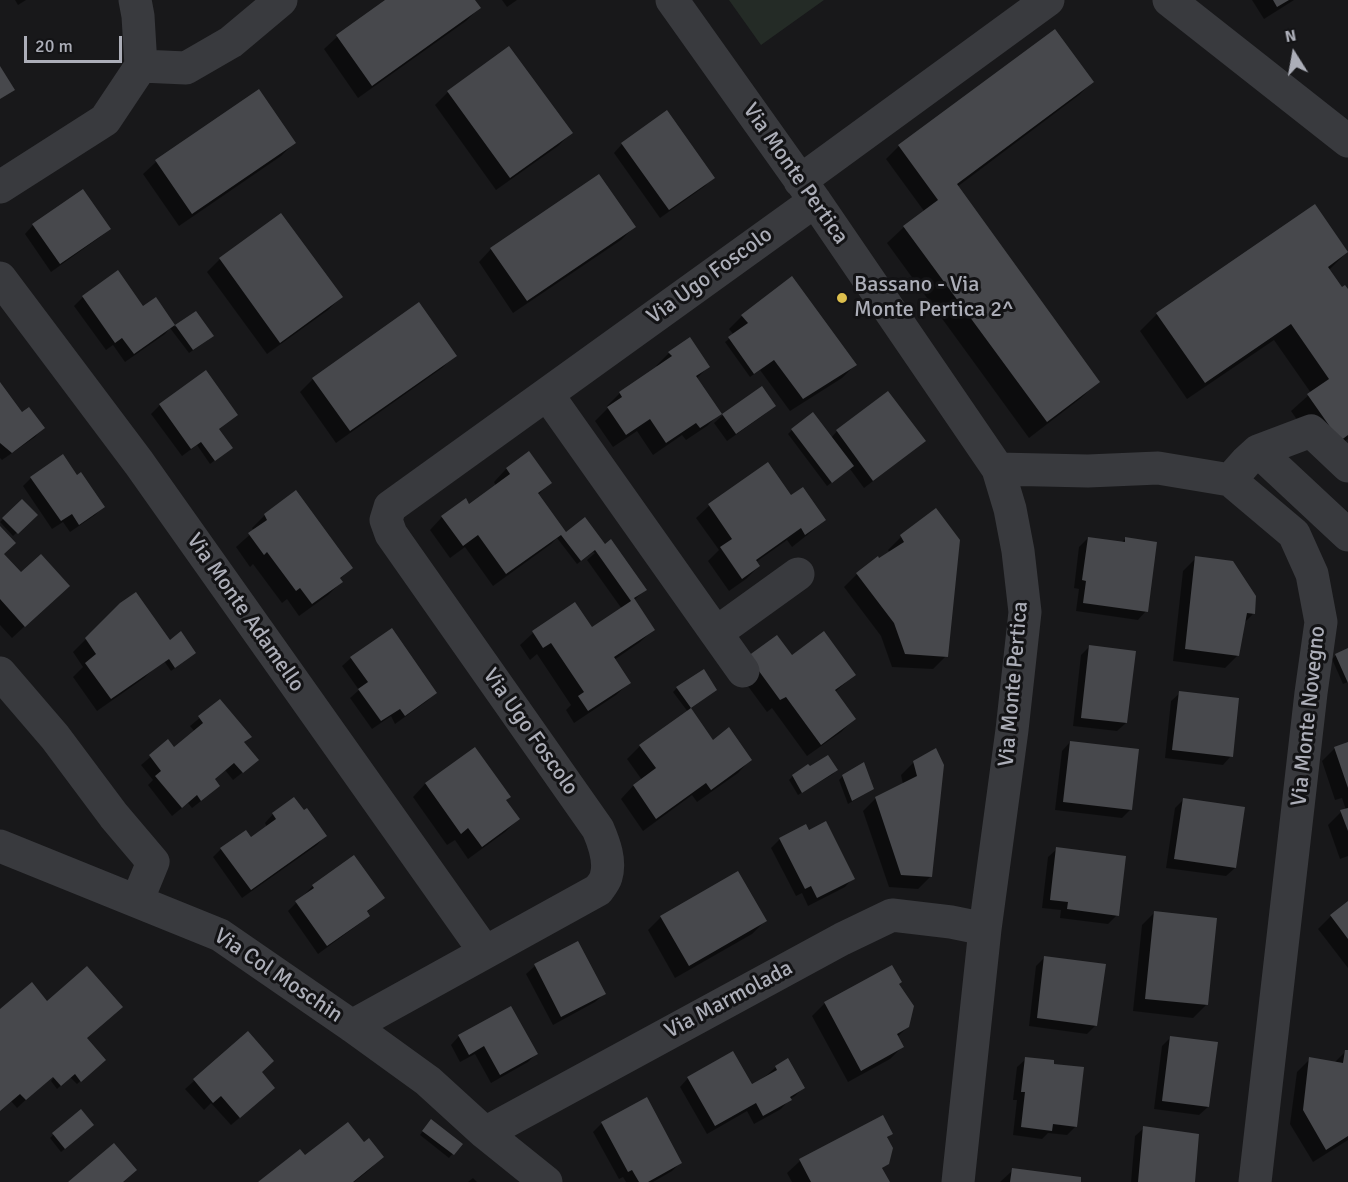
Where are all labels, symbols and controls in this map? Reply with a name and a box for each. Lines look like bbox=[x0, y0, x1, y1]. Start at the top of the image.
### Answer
scale bar bbox=[27, 24, 124, 62]
north arrow bbox=[1264, 24, 1324, 84]
text: N bbox=[1283, 25, 1298, 47]
text: 20 m bbox=[35, 35, 73, 57]
street label: Via Monte Pertica bbox=[737, 98, 853, 250]
street label: Via Ugo Foscolo bbox=[642, 222, 778, 330]
place label: Bassano - Via Monte Pertica 2^ bbox=[854, 272, 1014, 324]
marker: Bassano - Via Monte Pertica 2^ bbox=[835, 291, 849, 305]
street label: Via Monte Adamello bbox=[180, 529, 310, 697]
street label: Via Monte Pertica bbox=[994, 600, 1034, 768]
street label: Via Monte Novegno bbox=[1286, 625, 1332, 807]
street label: Via Ugo Foscolo bbox=[477, 664, 583, 800]
street label: Via Col Moschin bbox=[209, 923, 347, 1029]
street label: Via Marmolada bbox=[661, 955, 797, 1045]

